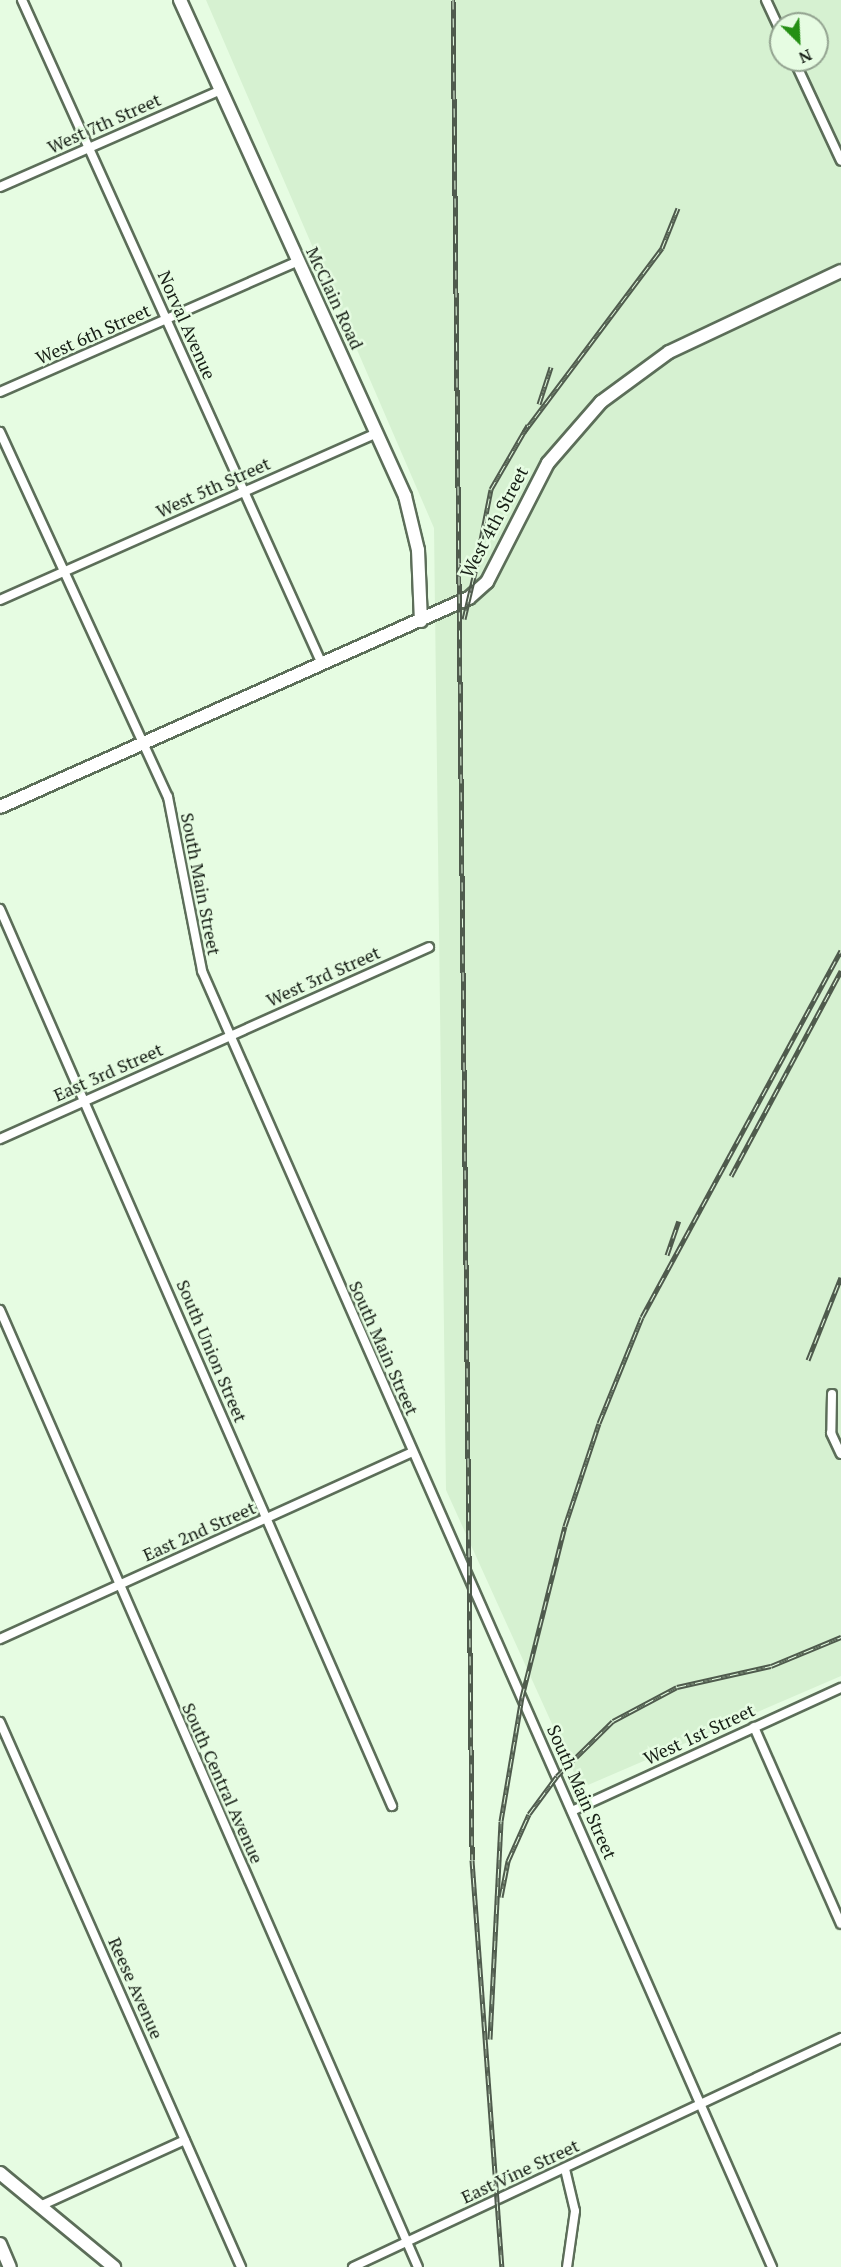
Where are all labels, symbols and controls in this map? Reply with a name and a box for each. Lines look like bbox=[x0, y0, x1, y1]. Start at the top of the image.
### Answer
north arrow bbox=[769, 12, 829, 72]
text: N bbox=[795, 44, 816, 69]
street label: West 7th Street bbox=[44, 88, 164, 158]
street label: McClain Road bbox=[302, 243, 368, 353]
street label: Norval Avenue bbox=[153, 267, 221, 383]
street label: West 6th Street bbox=[33, 299, 153, 369]
street label: West 5th Street bbox=[153, 452, 273, 522]
street label: West 4th Street bbox=[456, 463, 532, 581]
street label: South Main Street bbox=[177, 811, 225, 957]
street label: West 3rd Street bbox=[263, 941, 383, 1011]
street label: East 3rd Street bbox=[50, 1038, 166, 1106]
street label: South Union Street bbox=[172, 1276, 252, 1426]
street label: South Main Street bbox=[345, 1277, 423, 1419]
street label: East 2nd Street bbox=[139, 1497, 259, 1565]
street label: South Central Avenue bbox=[178, 1699, 268, 1867]
street label: West 1st Street bbox=[640, 1699, 758, 1769]
street label: South Main Street bbox=[543, 1721, 621, 1863]
street label: Reese Avenue bbox=[104, 1934, 168, 2042]
street label: East Vine Street bbox=[457, 2134, 583, 2208]

